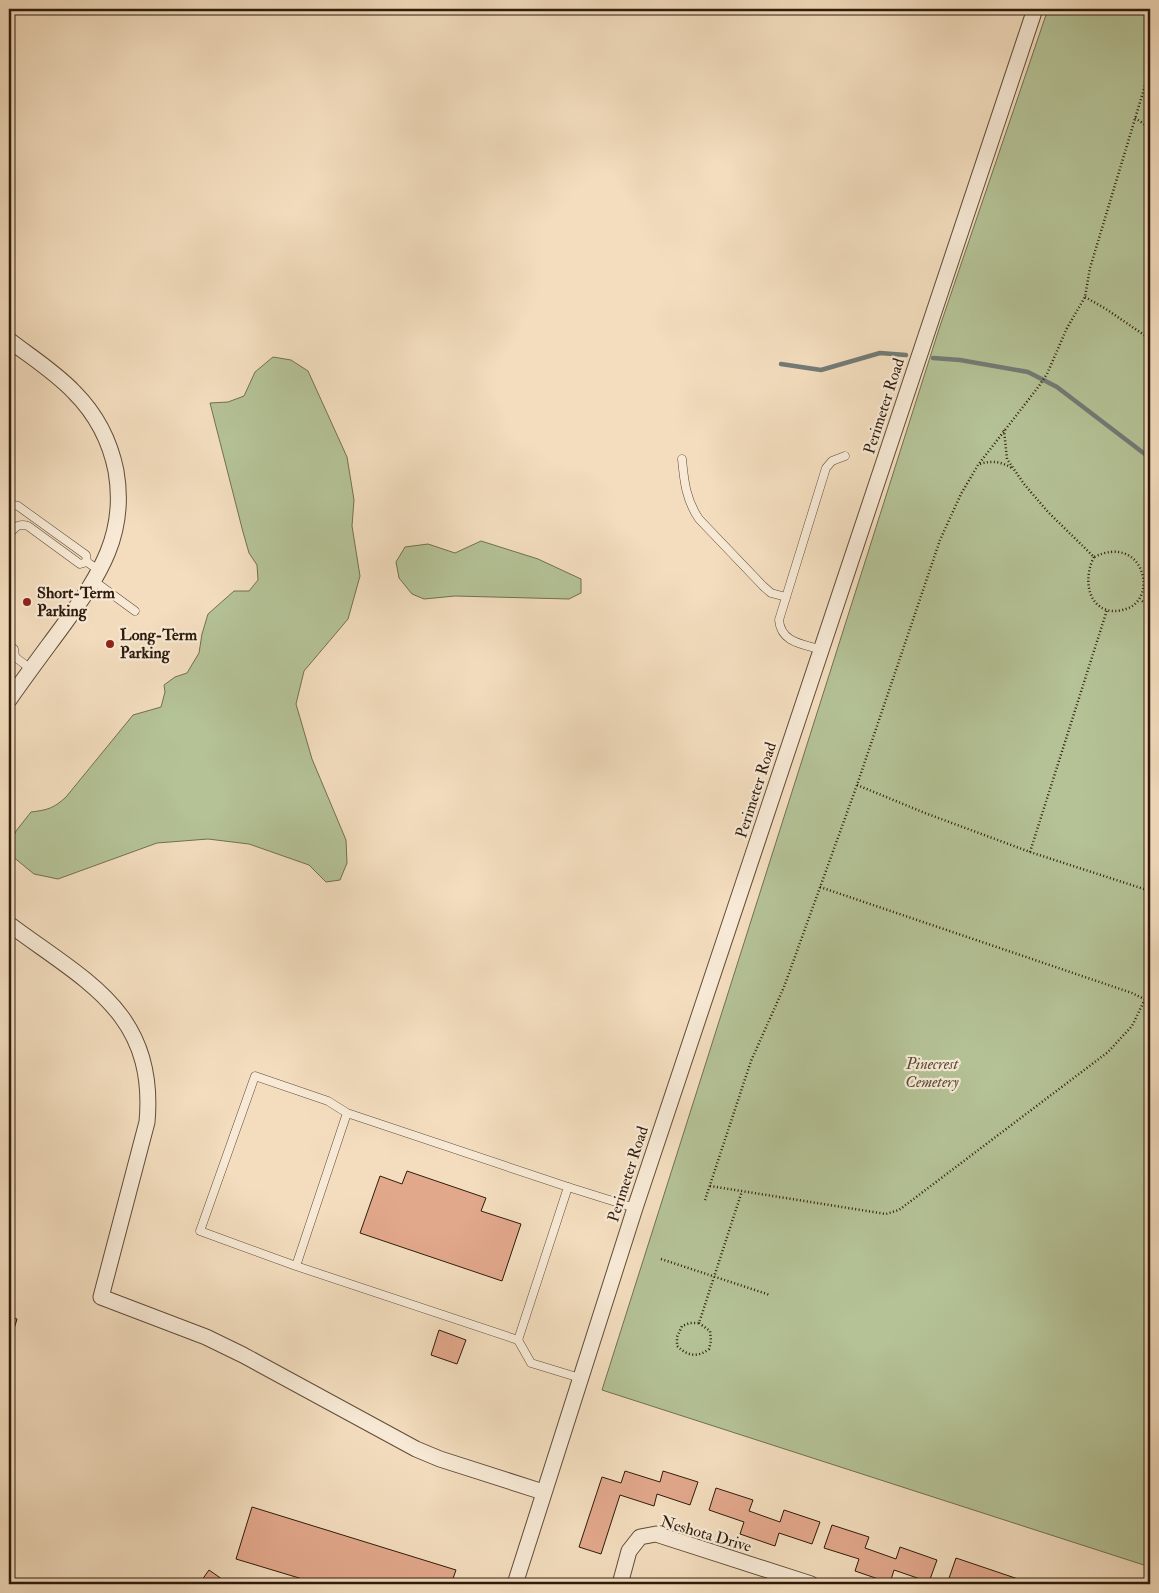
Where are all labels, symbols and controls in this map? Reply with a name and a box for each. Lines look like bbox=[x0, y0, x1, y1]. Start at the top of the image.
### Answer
street label: Perimeter Road bbox=[859, 355, 909, 456]
place label: Short-Term Parking bbox=[37, 583, 115, 622]
marker: Short-Term Parking bbox=[21, 596, 33, 608]
place label: Long-Term Parking bbox=[120, 625, 198, 664]
marker: Long-Term Parking bbox=[104, 638, 116, 650]
street label: Perimeter Road bbox=[731, 739, 781, 840]
park label: Pinecrest Cemetery bbox=[905, 1054, 960, 1092]
street label: Perimeter Road bbox=[603, 1123, 653, 1224]
street label: Neshota Drive bbox=[658, 1511, 754, 1557]

